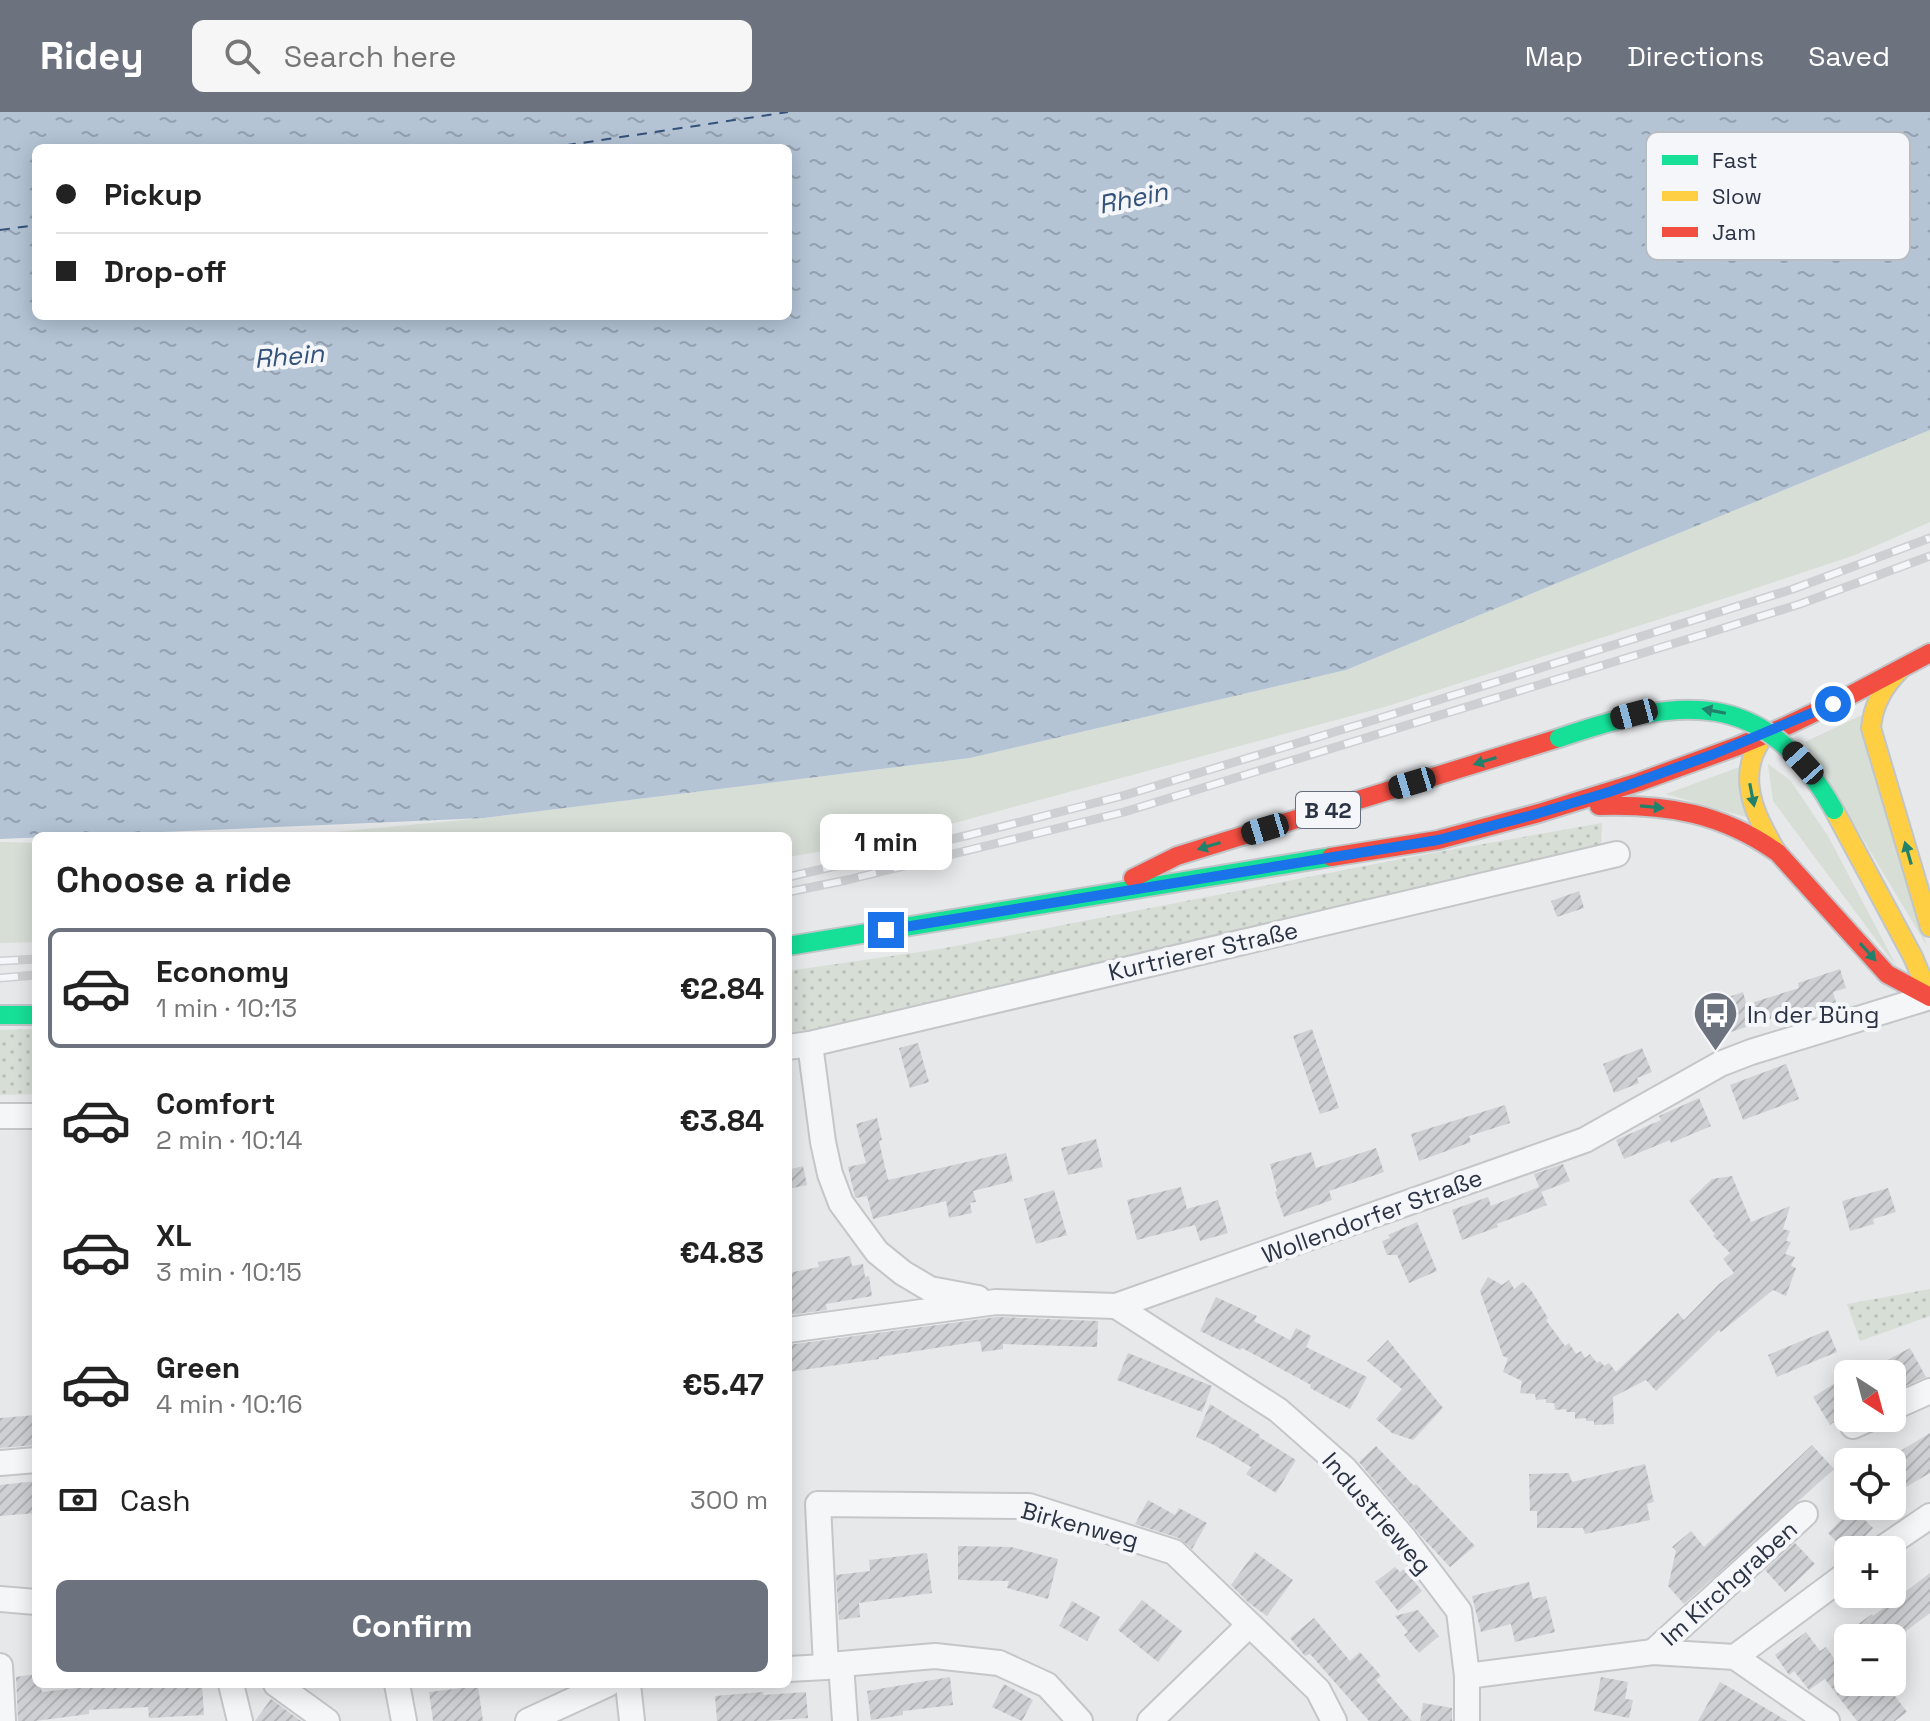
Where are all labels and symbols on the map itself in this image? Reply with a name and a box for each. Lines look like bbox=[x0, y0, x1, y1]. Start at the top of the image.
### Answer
legend bbox=[1646, 132, 1910, 260]
text: Fast bbox=[1712, 146, 1758, 174]
water label: Rhein bbox=[1095, 174, 1172, 222]
text: Slow bbox=[1712, 182, 1762, 210]
text: Jam bbox=[1712, 218, 1756, 246]
water label: Rhein bbox=[253, 336, 326, 376]
route start bbox=[1815, 686, 1851, 722]
car bbox=[1608, 696, 1660, 732]
one-way arrow bbox=[1701, 705, 1726, 717]
car bbox=[1778, 737, 1828, 789]
one-way arrow bbox=[1472, 755, 1496, 768]
car bbox=[1386, 765, 1438, 801]
one-way arrow bbox=[1746, 782, 1758, 807]
road number: B 42 bbox=[1296, 792, 1360, 828]
one-way arrow bbox=[1640, 801, 1665, 814]
car bbox=[1239, 811, 1291, 847]
callout: 1 min bbox=[820, 814, 952, 870]
one-way arrow bbox=[1197, 840, 1221, 853]
one-way arrow bbox=[1901, 840, 1914, 864]
route end bbox=[868, 912, 904, 948]
street label: Kurtrierer Straße bbox=[1105, 914, 1301, 988]
one-way arrow bbox=[1858, 943, 1876, 962]
bus stop icon: In der Büng bbox=[1692, 990, 1740, 1053]
place label: In der Büng bbox=[1747, 999, 1879, 1030]
street label: Wollendorfer Straße bbox=[1257, 1162, 1487, 1270]
north arrow bbox=[1834, 1360, 1906, 1432]
street label: Industrieweg bbox=[1316, 1446, 1438, 1580]
street label: Birkenweg bbox=[1018, 1494, 1142, 1556]
street label: Im Kirchgraben bbox=[1654, 1514, 1804, 1652]

